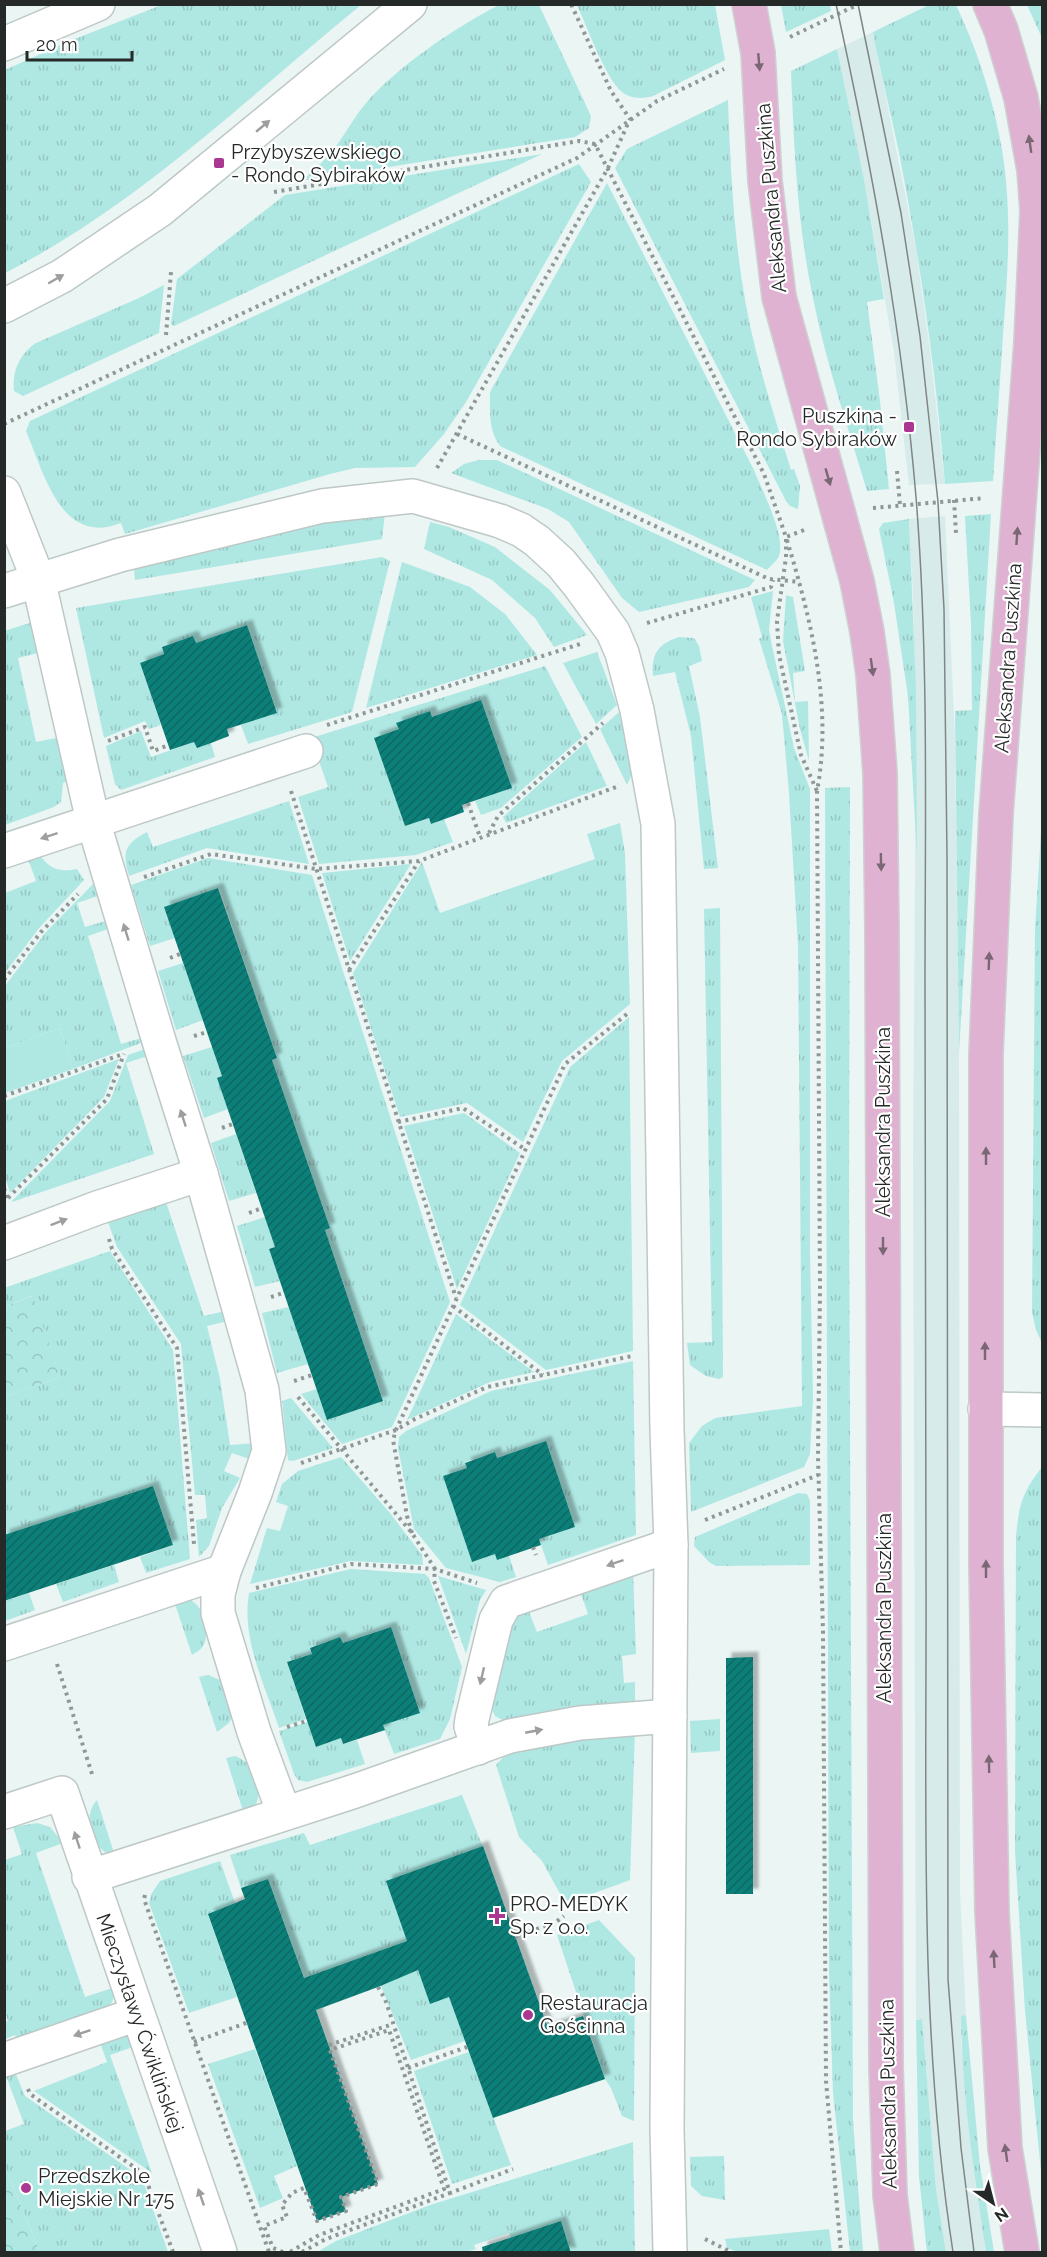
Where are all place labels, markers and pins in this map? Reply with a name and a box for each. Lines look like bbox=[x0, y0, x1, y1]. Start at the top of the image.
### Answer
place label: Przybyszewskiego - Rondo Sybiraków bbox=[231, 140, 405, 187]
marker: Przybyszewskiego - Rondo Sybiraków bbox=[212, 156, 226, 170]
place label: Puszkina - Rondo Sybiraków bbox=[736, 404, 897, 451]
marker: Puszkina - Rondo Sybiraków bbox=[902, 420, 916, 434]
place label: PRO-MEDYK Sp. z o.o. bbox=[510, 1892, 628, 1939]
marker: PRO-MEDYK Sp. z o.o. bbox=[488, 1907, 506, 1925]
place label: Restauracja Gościnna bbox=[540, 1991, 648, 2038]
marker: Restauracja Gościnna bbox=[521, 2008, 535, 2022]
place label: Przedszkole Miejskie Nr 175 bbox=[38, 2164, 175, 2211]
marker: Przedszkole Miejskie Nr 175 bbox=[19, 2181, 33, 2195]

